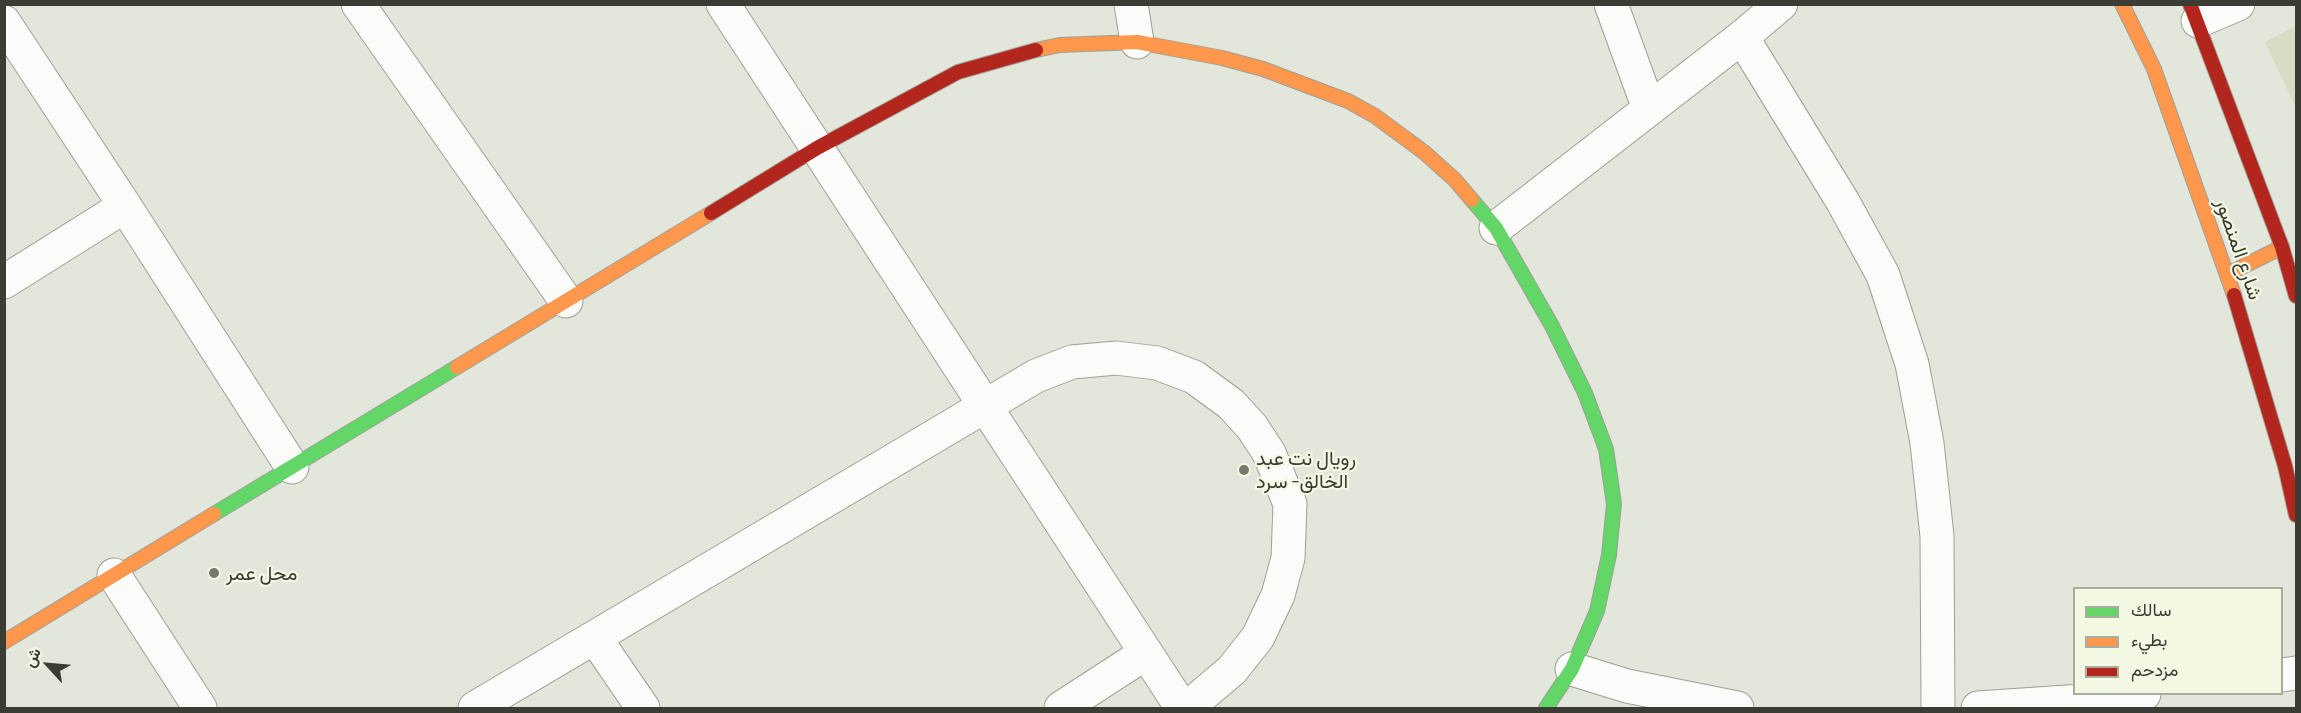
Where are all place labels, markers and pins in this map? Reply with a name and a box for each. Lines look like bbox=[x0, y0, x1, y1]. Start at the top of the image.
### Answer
place label: رويال نت عبد الخالق- سرد bbox=[1256, 446, 1356, 493]
marker: رويال نت عبد الخالق- سرد bbox=[1237, 463, 1251, 477]
place label: محل عمر bbox=[226, 561, 297, 585]
marker: محل عمر bbox=[207, 566, 221, 580]

